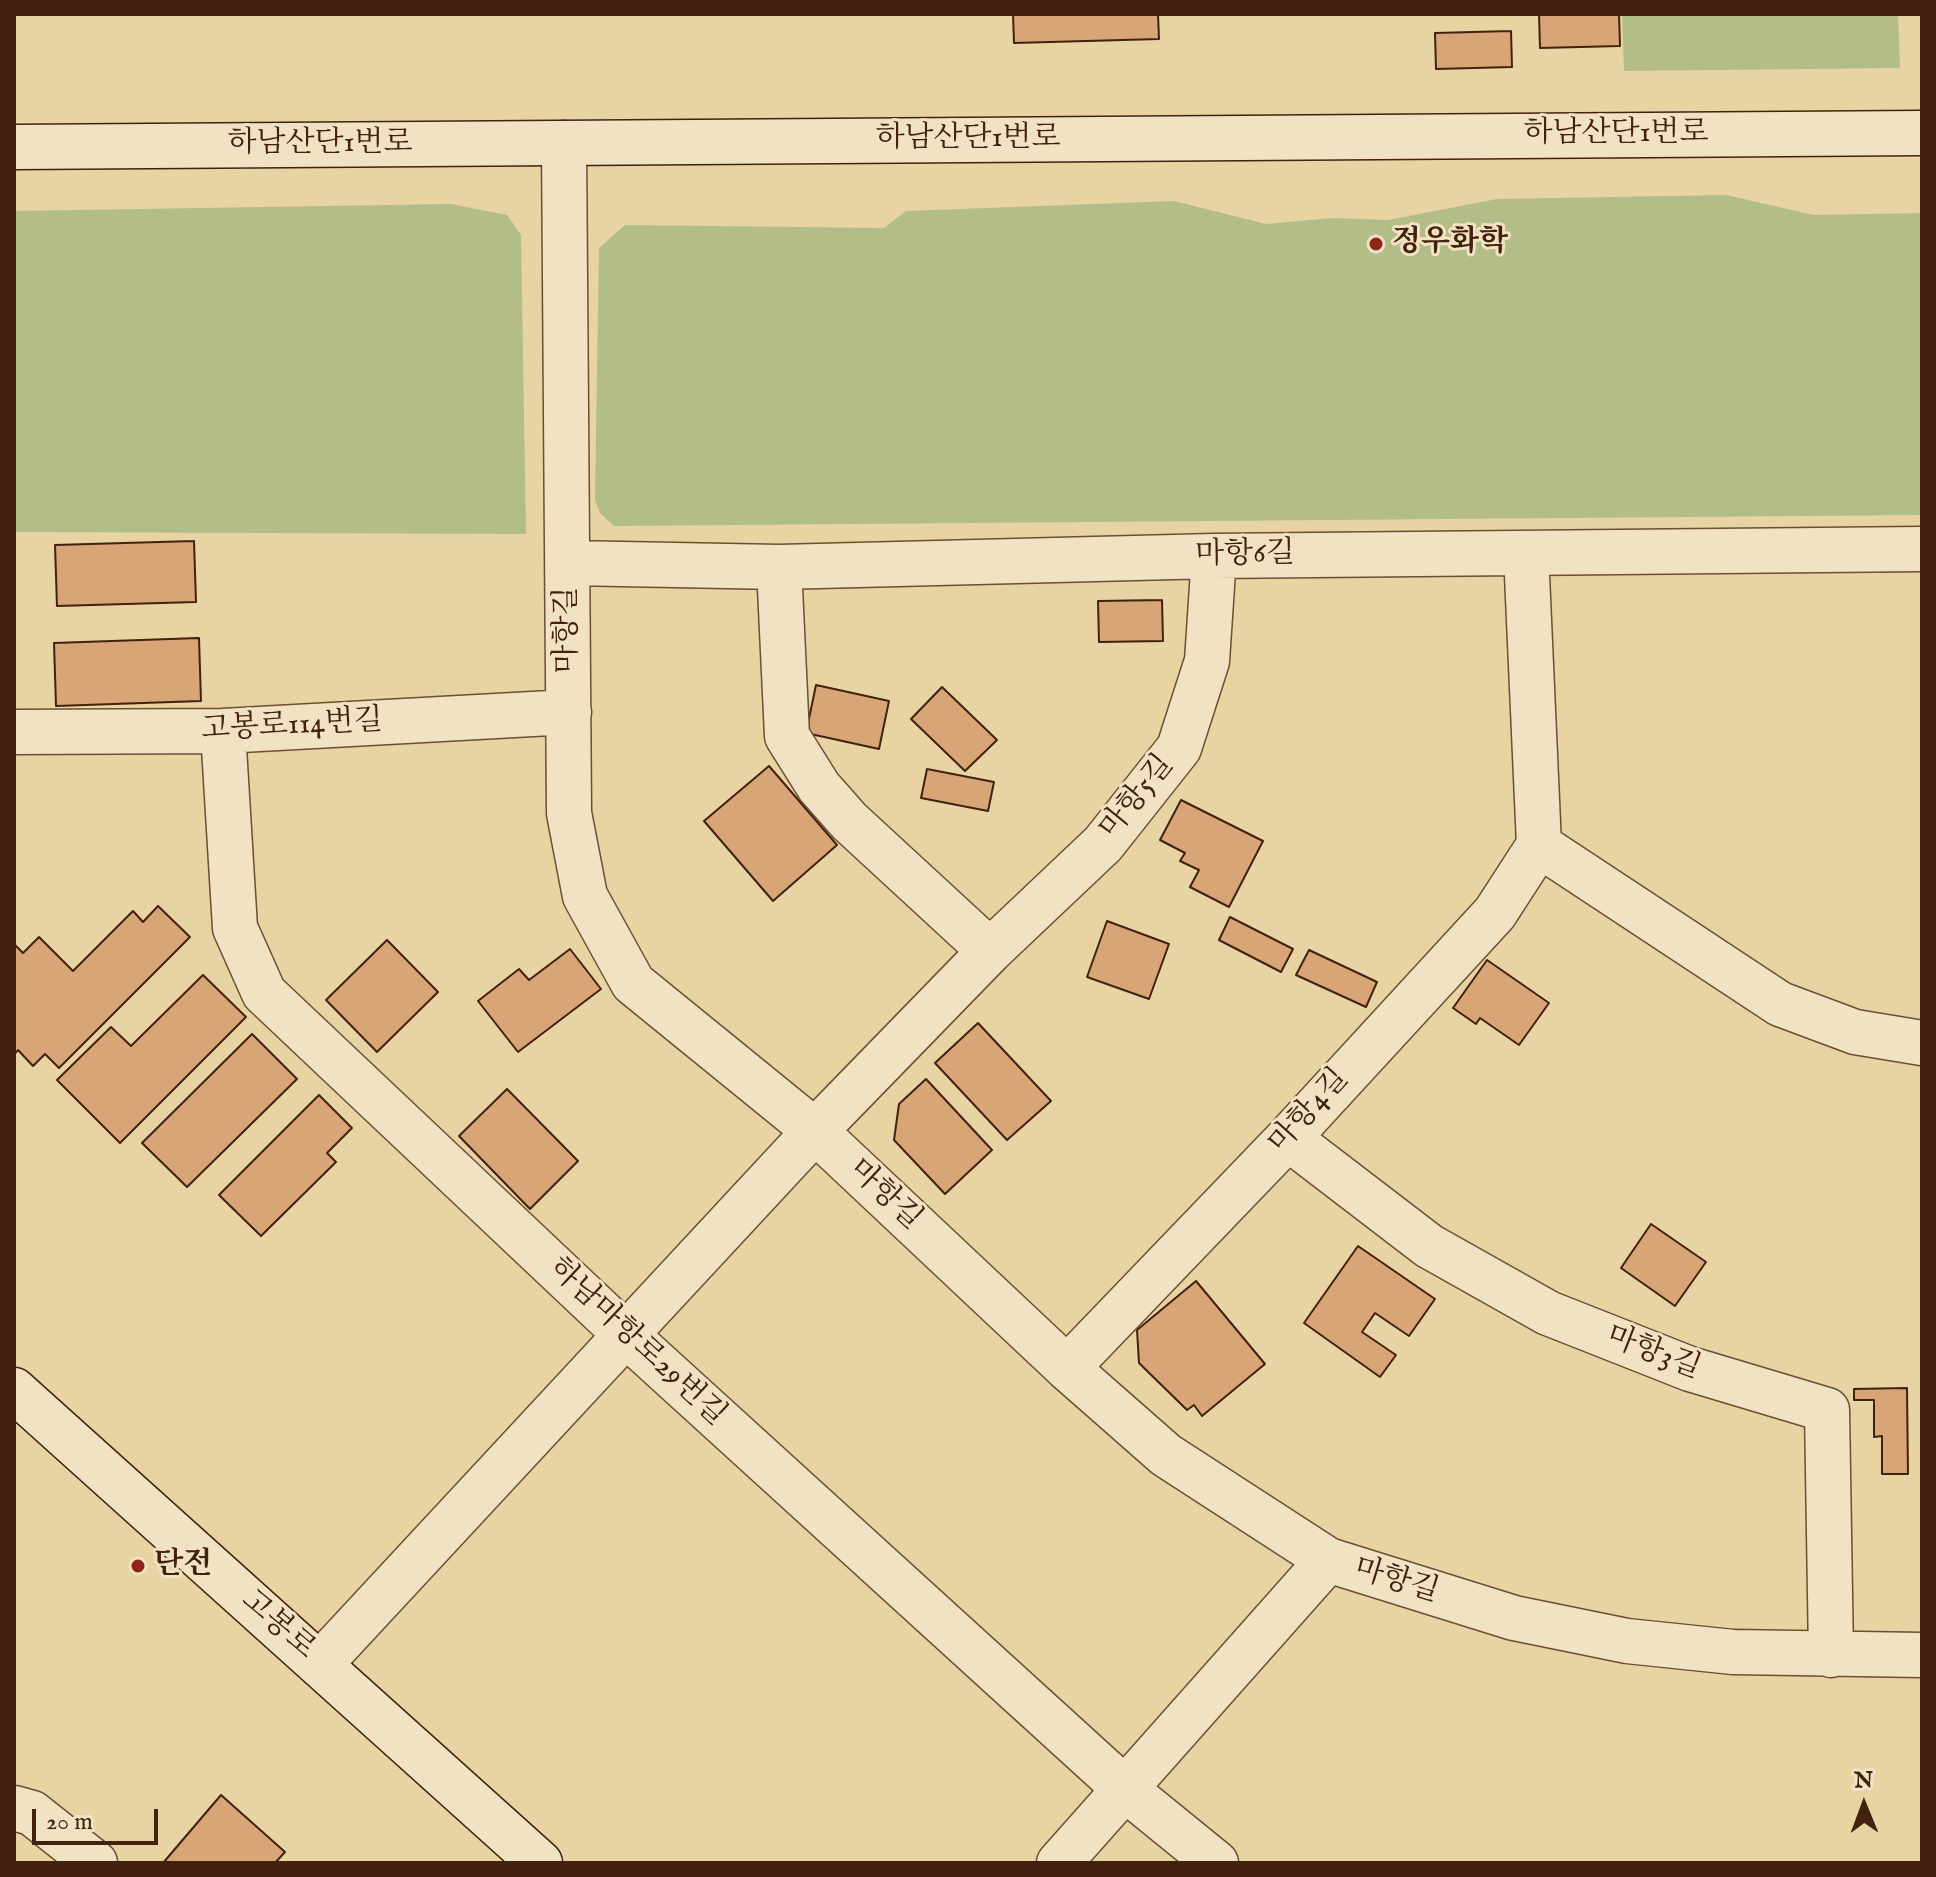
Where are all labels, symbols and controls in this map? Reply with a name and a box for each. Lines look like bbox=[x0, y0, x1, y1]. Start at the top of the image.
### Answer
street label: 하남산단1번로 bbox=[1523, 117, 1709, 153]
street label: 하남산단1번로 bbox=[875, 122, 1061, 158]
street label: 하남산단1번로 bbox=[227, 127, 413, 163]
place label: 정우화학 bbox=[1392, 226, 1508, 262]
marker: 정우화학 bbox=[1367, 235, 1385, 253]
street label: 마항6길 bbox=[1195, 537, 1295, 575]
street label: 마항길 bbox=[551, 587, 587, 673]
street label: 고봉로114번길 bbox=[200, 704, 384, 750]
street label: 마항5길 bbox=[1093, 749, 1183, 847]
street label: 마항4길 bbox=[1263, 1062, 1357, 1162]
street label: 마항길 bbox=[840, 1153, 928, 1239]
street label: 하남마항로29번길 bbox=[540, 1251, 732, 1435]
street label: 마항3길 bbox=[1601, 1320, 1705, 1388]
place label: 단전 bbox=[154, 1548, 212, 1584]
street label: 마항길 bbox=[1349, 1552, 1443, 1612]
marker: 단전 bbox=[129, 1557, 147, 1575]
street label: 고봉로 bbox=[232, 1584, 322, 1668]
north arrow bbox=[1824, 1765, 1904, 1845]
text: N bbox=[1854, 1767, 1873, 1795]
scale bar bbox=[36, 1793, 162, 1843]
text: 20 m bbox=[46, 1807, 93, 1838]

